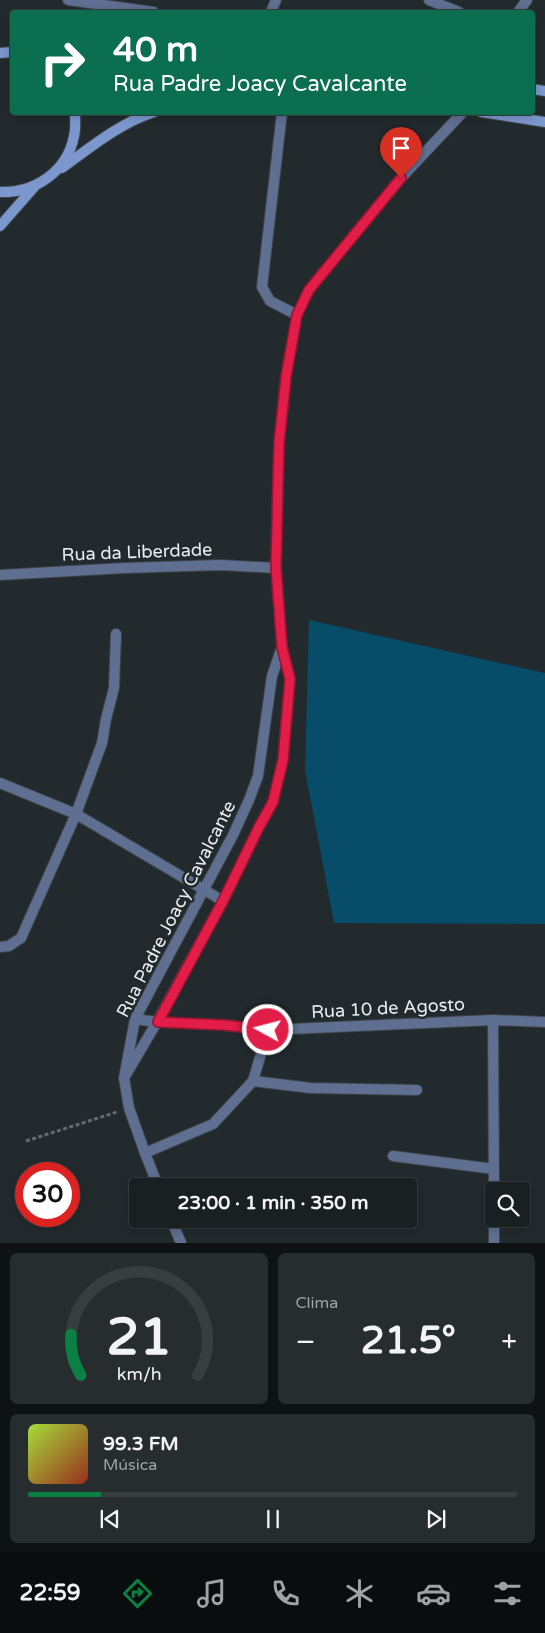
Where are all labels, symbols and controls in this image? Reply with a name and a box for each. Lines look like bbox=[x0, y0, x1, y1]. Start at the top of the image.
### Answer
text: 40 m bbox=[113, 29, 198, 71]
icon: right bbox=[30, 30, 95, 95]
text: Rua Padre Joacy Cavalcante bbox=[113, 71, 407, 97]
pin bbox=[380, 127, 422, 178]
icon: arrive bbox=[387, 134, 415, 162]
street label: Rua da Liberdade bbox=[61, 538, 213, 566]
street label: Rua Padre Joacy Cavalcante bbox=[112, 797, 240, 1021]
street label: Rua 10 de Agosto bbox=[311, 993, 465, 1023]
position arrow bbox=[241, 1003, 293, 1055]
speed limit sign: 30 bbox=[15, 1162, 80, 1227]
map controls bbox=[485, 1182, 530, 1227]
button: search bbox=[485, 1182, 530, 1227]
text: 23:00 · 1 min · 350 m bbox=[177, 1192, 369, 1214]
text: Clima bbox=[296, 1293, 338, 1313]
text: 21 bbox=[106, 1306, 171, 1369]
text: 21.5° bbox=[361, 1318, 456, 1364]
text: − bbox=[296, 1325, 315, 1359]
text: + bbox=[501, 1325, 517, 1359]
text: km/h bbox=[116, 1364, 161, 1385]
text: 99.3 FM bbox=[103, 1433, 179, 1455]
text: Música bbox=[103, 1455, 157, 1475]
icon: previous bbox=[96, 1505, 124, 1533]
icon: pause bbox=[259, 1505, 287, 1533]
icon: next bbox=[422, 1505, 450, 1533]
icon: directions bbox=[120, 1576, 155, 1611]
icon: music bbox=[194, 1576, 229, 1611]
icon: phone bbox=[268, 1576, 303, 1611]
icon: climate bbox=[342, 1576, 377, 1611]
icon: car bbox=[416, 1576, 451, 1611]
icon: filters bbox=[490, 1576, 525, 1611]
text: 22:59 bbox=[20, 1580, 81, 1606]

